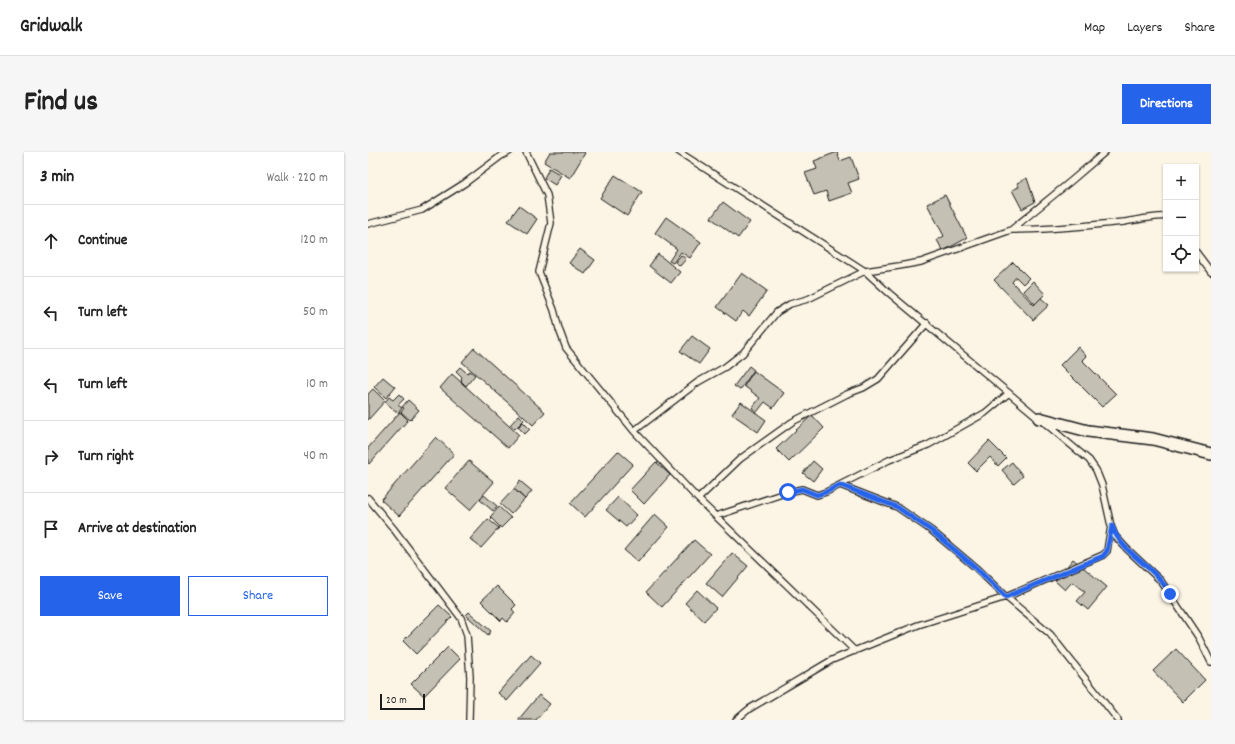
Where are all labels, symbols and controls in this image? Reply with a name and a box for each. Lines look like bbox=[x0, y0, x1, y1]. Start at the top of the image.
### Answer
text: Gridwalk bbox=[20, 14, 83, 41]
text: Map bbox=[1084, 18, 1105, 38]
text: Layers bbox=[1127, 18, 1162, 38]
text: Share bbox=[1184, 18, 1215, 38]
text: Find us bbox=[24, 84, 98, 124]
button: Directions bbox=[1122, 84, 1211, 124]
map controls bbox=[1163, 164, 1199, 272]
button: + bbox=[1163, 164, 1199, 200]
text: 3 min bbox=[40, 166, 74, 190]
text: Walk · 220 m bbox=[267, 169, 328, 188]
button: − bbox=[1163, 200, 1199, 236]
icon: ahead bbox=[40, 230, 62, 252]
text: Continue bbox=[78, 230, 127, 252]
text: 120 m bbox=[300, 231, 328, 250]
button: locate bbox=[1163, 236, 1199, 272]
icon: left bbox=[40, 302, 62, 324]
text: Turn left bbox=[78, 302, 127, 324]
text: 50 m bbox=[303, 303, 328, 322]
icon: left bbox=[40, 374, 62, 396]
text: Turn left bbox=[78, 374, 127, 396]
text: 10 m bbox=[306, 375, 328, 394]
icon: right bbox=[40, 446, 62, 468]
text: Turn right bbox=[78, 446, 134, 468]
text: 40 m bbox=[304, 447, 328, 466]
route start bbox=[779, 483, 797, 501]
icon: arrive bbox=[40, 518, 62, 540]
text: Arrive at destination bbox=[78, 518, 196, 540]
button: Save bbox=[40, 576, 180, 616]
button: Share bbox=[188, 576, 328, 616]
route end bbox=[1161, 585, 1179, 603]
scale bar bbox=[380, 692, 425, 711]
text: 20 m bbox=[386, 693, 407, 709]

